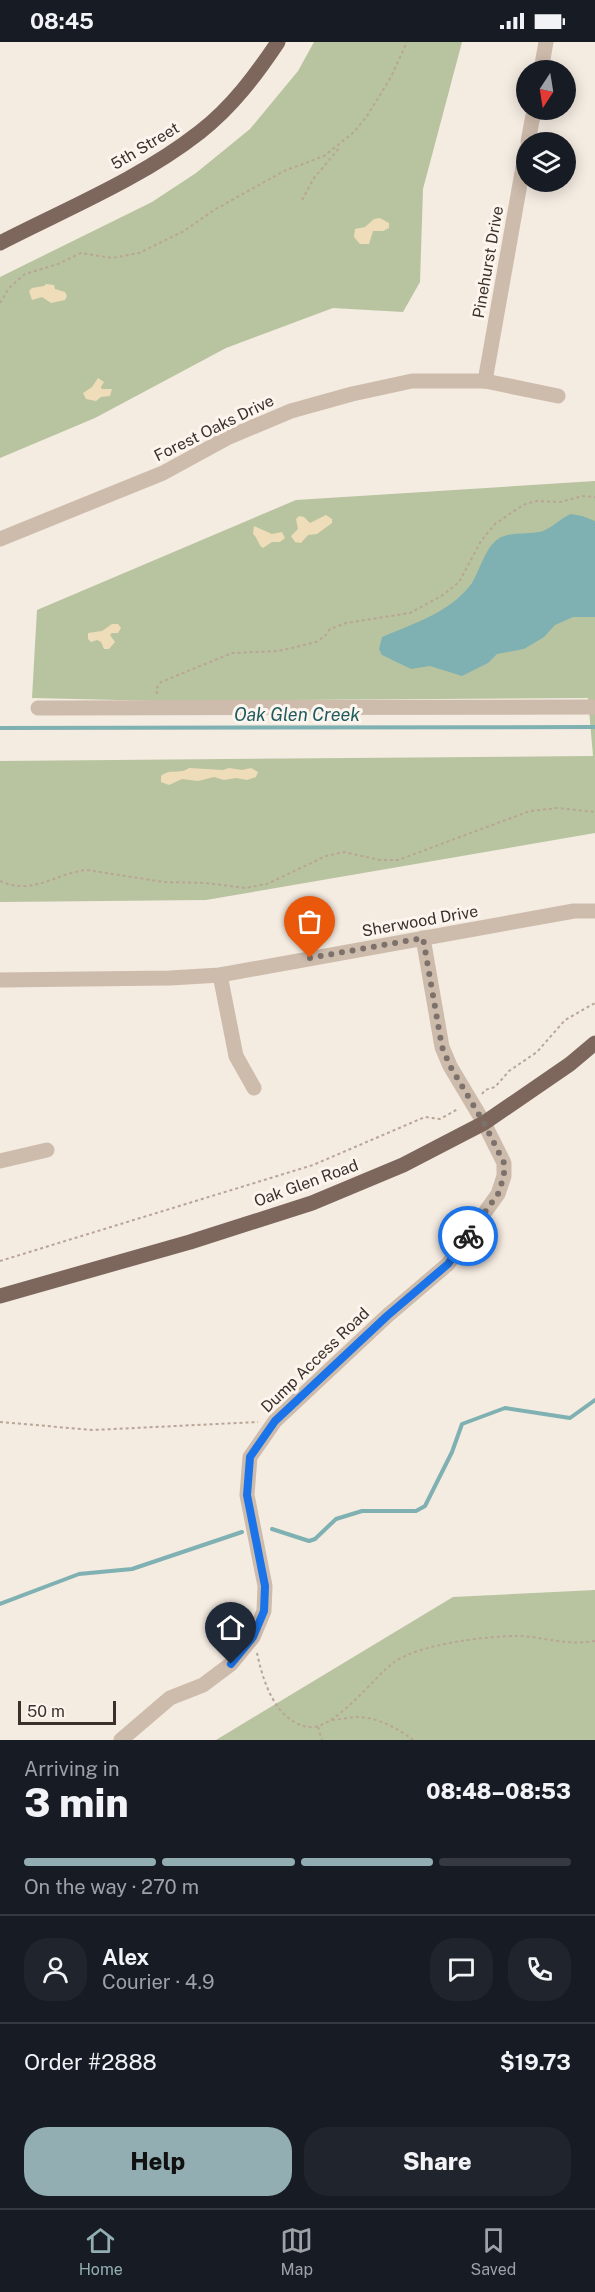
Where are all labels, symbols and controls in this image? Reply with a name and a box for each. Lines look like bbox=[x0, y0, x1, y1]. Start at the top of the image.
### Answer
text: 08:45 bbox=[30, 8, 94, 34]
north arrow bbox=[516, 60, 576, 120]
map controls bbox=[516, 60, 576, 192]
street label: 5th Street bbox=[107, 118, 183, 174]
button: layers bbox=[516, 132, 576, 192]
street label: Pinehurst Drive bbox=[469, 204, 507, 320]
street label: Forest Oaks Drive bbox=[151, 391, 277, 465]
water label: Oak Glen Creek bbox=[234, 704, 360, 725]
pin bbox=[284, 896, 335, 958]
street label: Sherwood Drive bbox=[360, 901, 480, 941]
icon: bag bbox=[293, 905, 326, 938]
street label: Oak Glen Road bbox=[251, 1155, 361, 1211]
courier bbox=[438, 1206, 498, 1266]
icon: bike bbox=[452, 1220, 485, 1253]
street label: Dump Access Road bbox=[257, 1304, 373, 1416]
pin bbox=[205, 1602, 256, 1664]
icon: home bbox=[214, 1611, 247, 1644]
scale bar bbox=[18, 1698, 116, 1726]
text: 50 m bbox=[27, 1702, 65, 1721]
text: Arriving in bbox=[24, 1757, 119, 1781]
text: 08:48–08:53 bbox=[426, 1778, 571, 1804]
text: 3 min bbox=[24, 1780, 129, 1826]
text: On the way · 270 m bbox=[24, 1875, 199, 1899]
button: person bbox=[24, 1938, 87, 2001]
button: chat bbox=[430, 1938, 493, 2001]
button: phone bbox=[508, 1938, 571, 2001]
text: Alex bbox=[102, 1944, 149, 1970]
text: Courier · 4.9 bbox=[102, 1970, 214, 1994]
text: Order #2888 bbox=[24, 2049, 157, 2075]
text: $19.73 bbox=[500, 2049, 571, 2075]
button: Help bbox=[24, 2127, 292, 2196]
button: Share bbox=[304, 2127, 571, 2196]
tab: Home bbox=[79, 2224, 123, 2279]
tab: Map bbox=[280, 2224, 313, 2279]
tab: Saved bbox=[471, 2224, 516, 2279]

